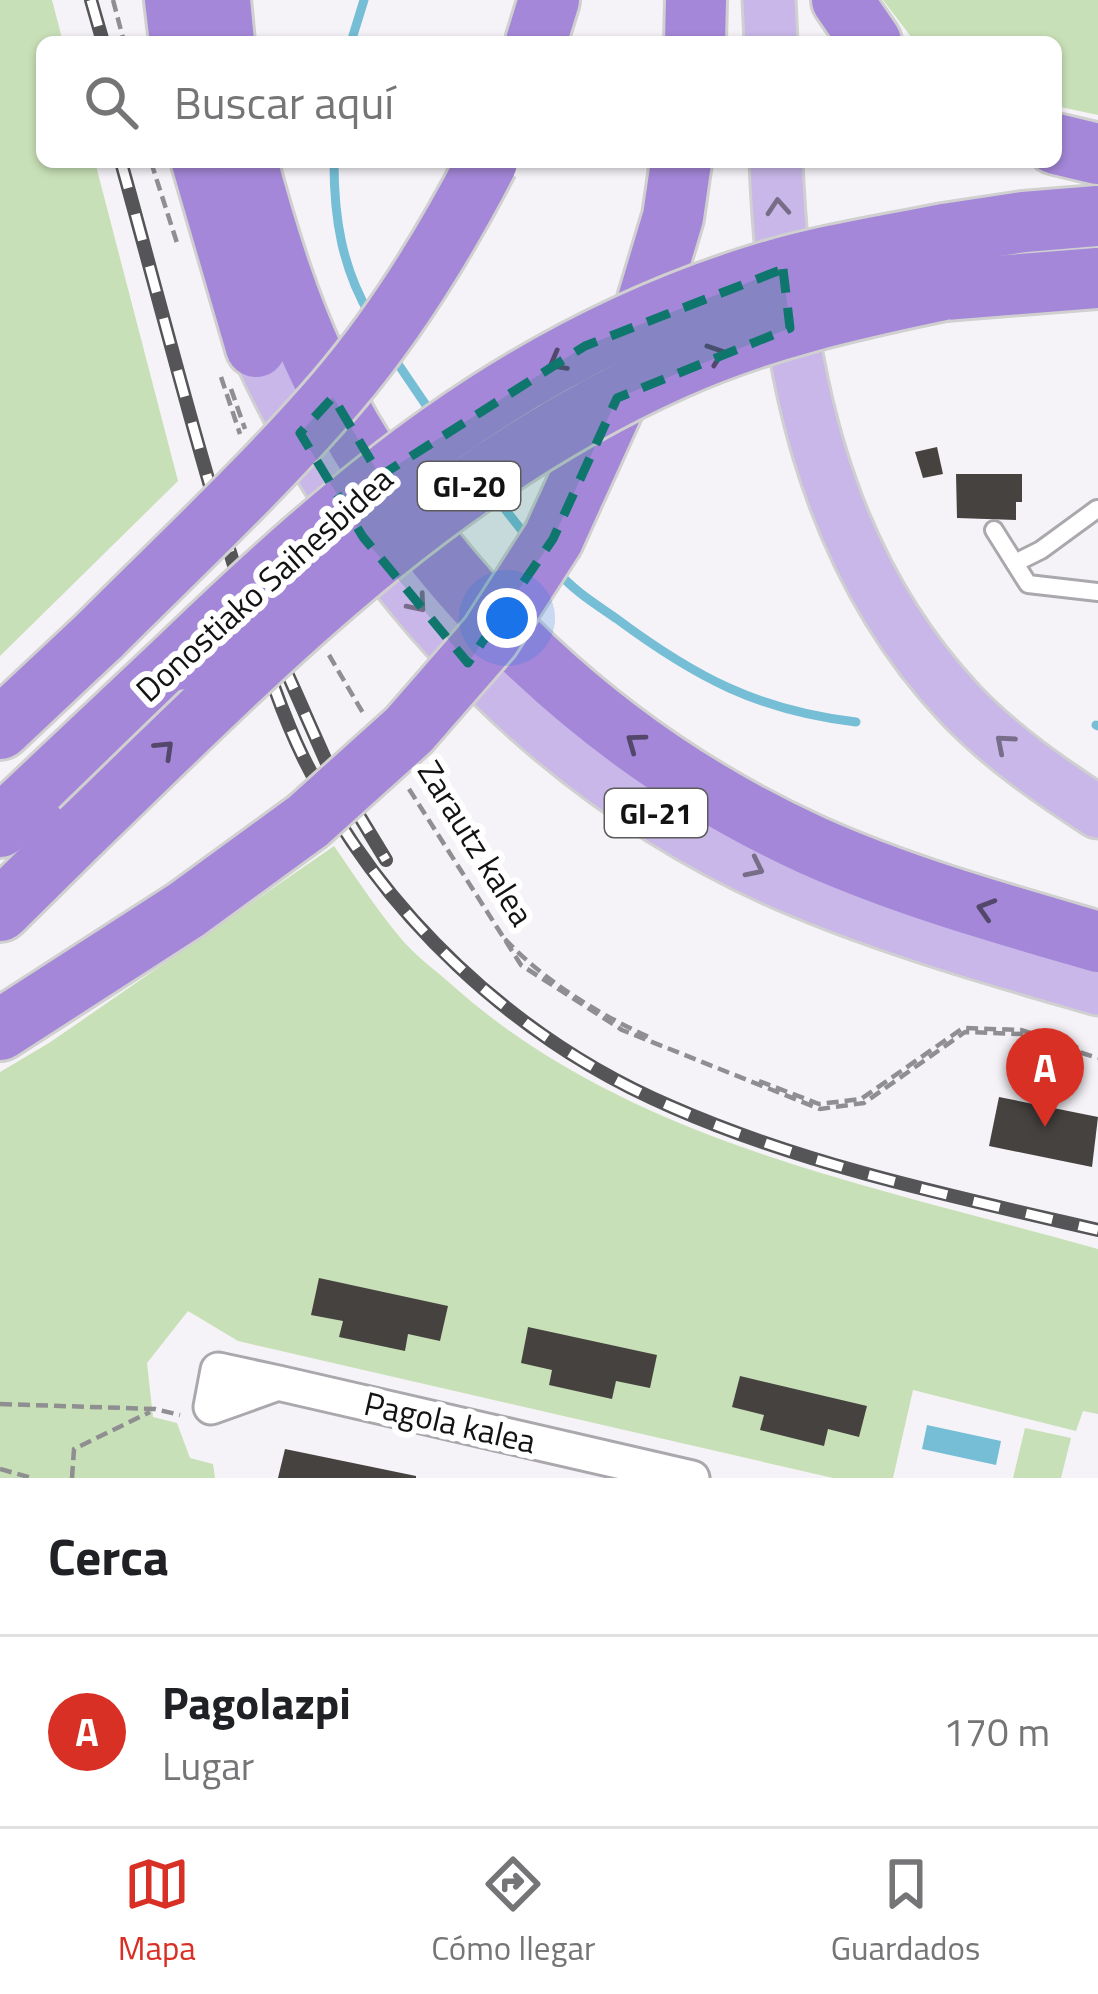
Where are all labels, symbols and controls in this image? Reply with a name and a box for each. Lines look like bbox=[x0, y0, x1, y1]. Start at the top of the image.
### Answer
search box bbox=[36, 36, 1062, 168]
text: Buscar aquí bbox=[174, 68, 394, 136]
icon: search bbox=[78, 69, 144, 135]
one-way arrow bbox=[766, 197, 792, 216]
one-way arrow bbox=[705, 343, 726, 368]
one-way arrow bbox=[548, 347, 570, 370]
street label: Donostiako Saihesbidea bbox=[124, 455, 404, 713]
road number: GI-20 bbox=[418, 462, 520, 510]
your location bbox=[477, 588, 537, 648]
one-way arrow bbox=[403, 590, 425, 612]
one-way arrow bbox=[627, 735, 648, 757]
one-way arrow bbox=[996, 736, 1018, 757]
one-way arrow bbox=[151, 742, 173, 764]
street label: Zarautz kalea bbox=[405, 751, 547, 935]
road number: GI-21 bbox=[605, 789, 707, 837]
one-way arrow bbox=[743, 854, 764, 878]
one-way arrow bbox=[976, 898, 997, 923]
pin: A bbox=[1006, 1028, 1084, 1127]
street label: Pagola kalea bbox=[359, 1378, 541, 1466]
text: Cerca bbox=[48, 1517, 169, 1595]
text: Pagolazpi bbox=[162, 1668, 351, 1736]
text: A bbox=[75, 1702, 99, 1761]
text: 170 m bbox=[943, 1702, 1050, 1761]
text: Lugar bbox=[162, 1736, 254, 1795]
tab: Mapa bbox=[118, 1851, 196, 1973]
tab: Cómo llegar bbox=[431, 1851, 595, 1973]
tab: Guardados bbox=[831, 1851, 980, 1973]

